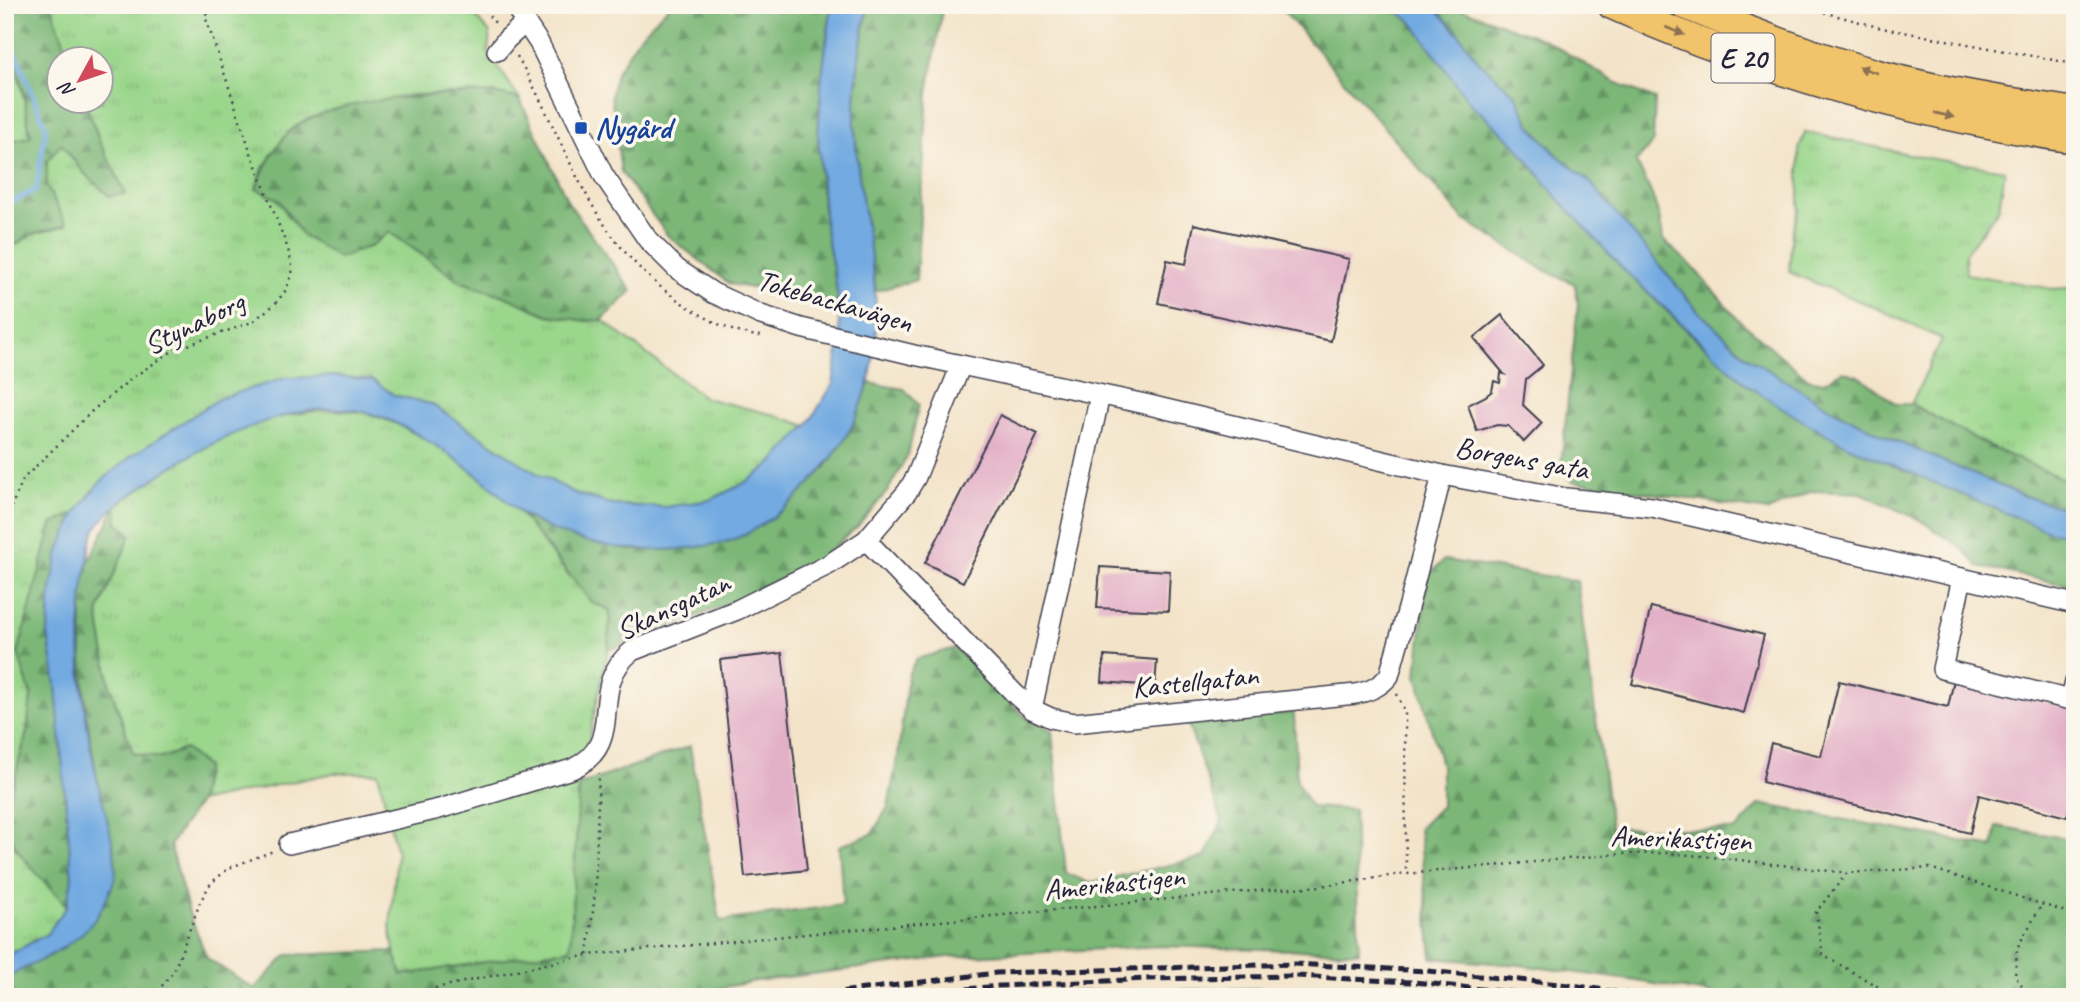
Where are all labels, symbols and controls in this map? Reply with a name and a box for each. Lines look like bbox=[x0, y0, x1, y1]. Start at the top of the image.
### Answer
one-way arrow bbox=[1665, 26, 1686, 37]
road number: E 20 bbox=[1712, 34, 1774, 82]
north arrow bbox=[46, 46, 116, 116]
one-way arrow bbox=[1857, 65, 1878, 75]
text: N bbox=[53, 76, 81, 103]
place label: Nygård bbox=[595, 109, 676, 147]
one-way arrow bbox=[1933, 110, 1955, 121]
marker: Nygård bbox=[573, 120, 589, 136]
street label: Tokebackavägen bbox=[753, 261, 918, 341]
street label: Stynaborg bbox=[138, 281, 253, 364]
street label: Borgens gata bbox=[1453, 428, 1593, 489]
street label: Skansgatan bbox=[610, 563, 737, 649]
street label: Kastellgatan bbox=[1130, 655, 1261, 707]
street label: Amerikastigen bbox=[1610, 817, 1754, 859]
street label: Amerikastigen bbox=[1042, 857, 1188, 909]

